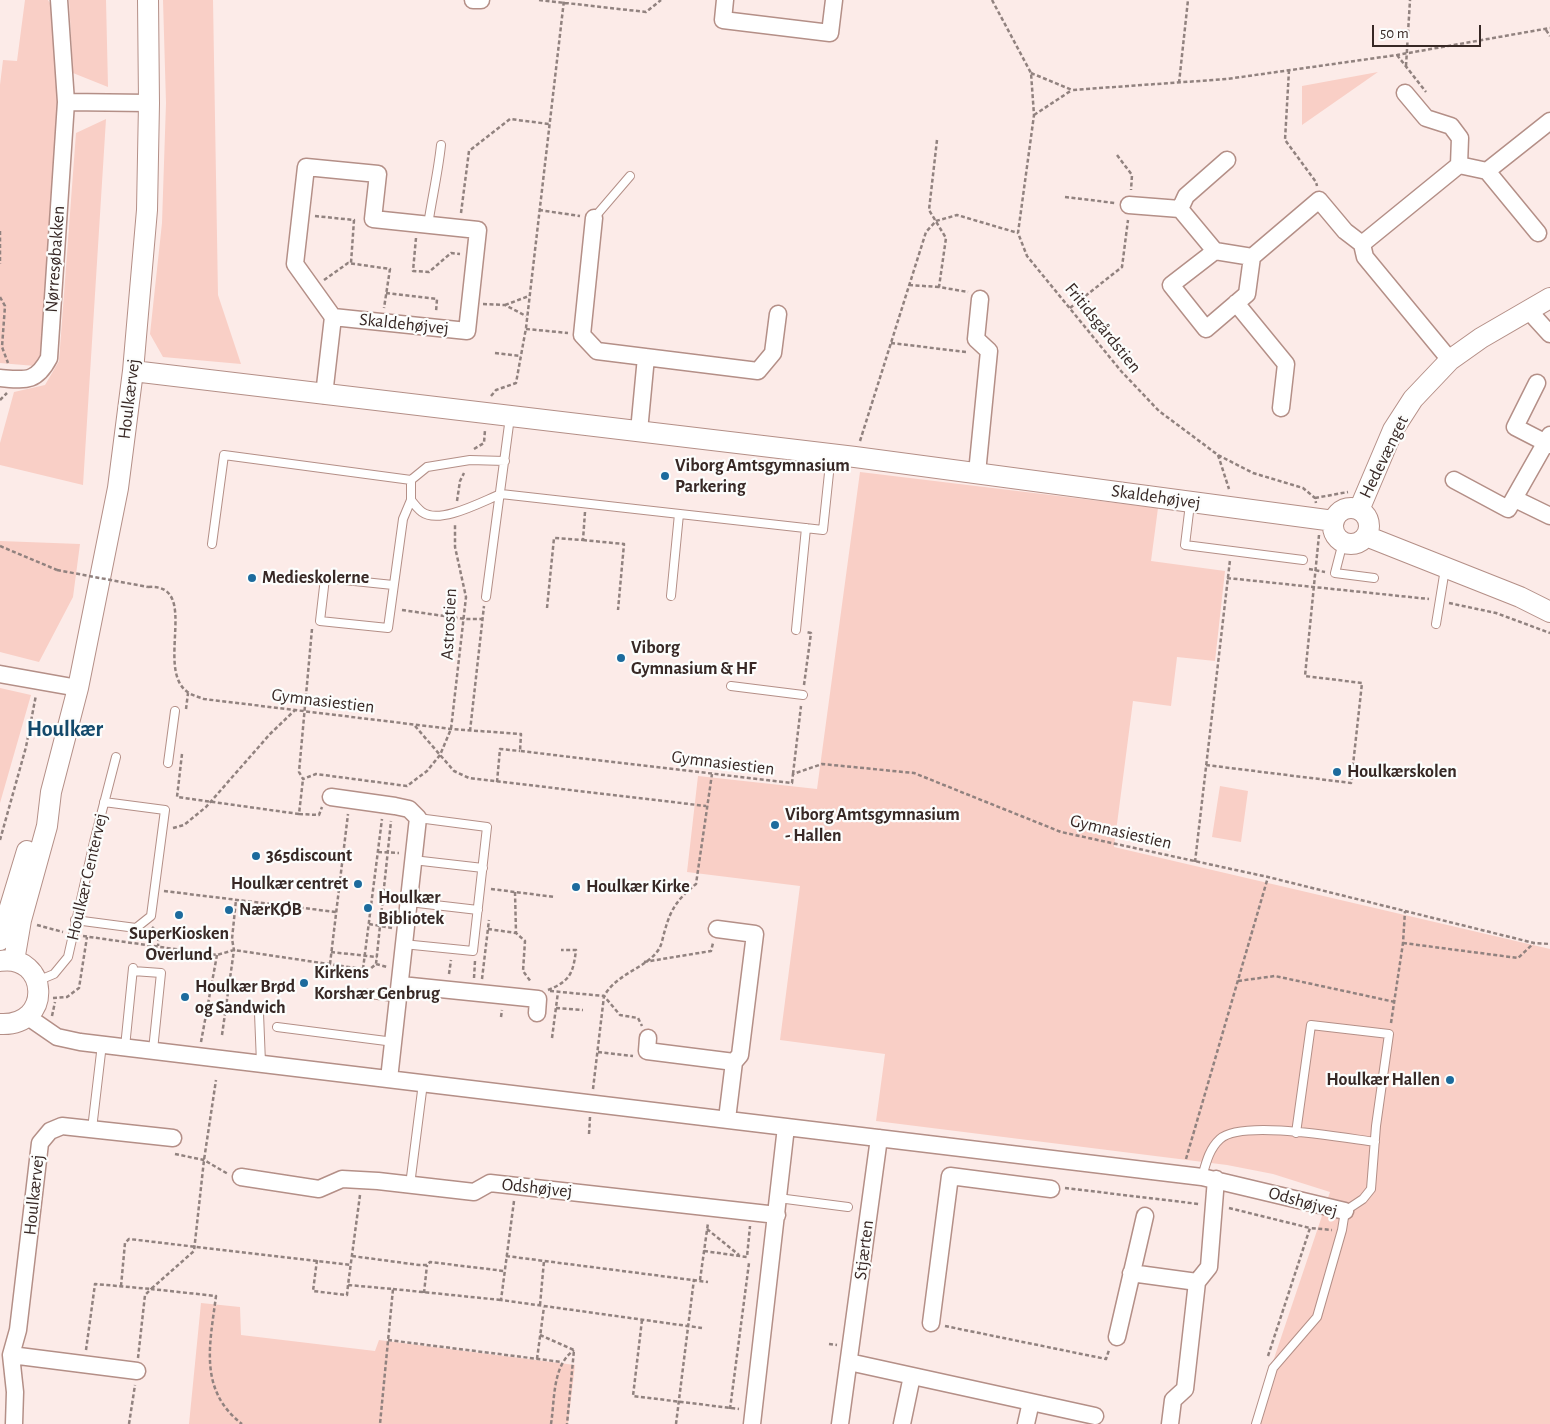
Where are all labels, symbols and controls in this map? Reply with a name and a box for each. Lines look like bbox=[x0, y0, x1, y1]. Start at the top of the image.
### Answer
scale bar bbox=[1375, 15, 1484, 47]
text: 50 m bbox=[1380, 26, 1409, 41]
street label: Nørresøbakken bbox=[40, 205, 70, 313]
street label: Fritidsgårdstien bbox=[1060, 279, 1146, 377]
street label: Skaldehøjvej bbox=[358, 309, 450, 339]
street label: Houlkærvej bbox=[113, 358, 145, 440]
street label: Hedevænget bbox=[1355, 412, 1413, 502]
place label: Viborg Amtsgymnasium Parkering bbox=[675, 455, 850, 498]
marker: Viborg Amtsgymnasium Parkering bbox=[659, 470, 671, 482]
street label: Skaldehøjvej bbox=[1110, 480, 1202, 514]
place label: Medieskolerne bbox=[262, 567, 369, 589]
marker: Medieskolerne bbox=[246, 572, 258, 584]
street label: Astrostien bbox=[436, 588, 462, 660]
place label: Viborg Gymnasium & HF bbox=[631, 637, 756, 680]
marker: Viborg Gymnasium & HF bbox=[615, 652, 627, 664]
street label: Gymnasiestien bbox=[270, 684, 376, 718]
district label: Houlkær bbox=[27, 716, 103, 742]
street label: Gymnasiestien bbox=[670, 746, 776, 780]
place label: Houlkærskolen bbox=[1347, 761, 1457, 783]
marker: Houlkærskolen bbox=[1331, 766, 1343, 778]
place label: Viborg Amtsgymnasium - Hallen bbox=[785, 804, 960, 846]
street label: Gymnasiestien bbox=[1068, 810, 1174, 854]
street label: Houlkær Centervej bbox=[62, 811, 112, 943]
marker: Viborg Amtsgymnasium - Hallen bbox=[769, 819, 781, 831]
place label: 365discount bbox=[266, 845, 352, 867]
marker: 365discount bbox=[250, 850, 262, 862]
place label: Houlkær centret bbox=[231, 873, 348, 895]
place label: Houlkær Kirke bbox=[586, 876, 690, 898]
marker: Houlkær centret bbox=[352, 878, 364, 890]
marker: Houlkær Kirke bbox=[570, 881, 582, 893]
place label: Houlkær Bibliotek bbox=[378, 887, 444, 930]
place label: NærKØB bbox=[239, 899, 302, 921]
marker: Houlkær Bibliotek bbox=[362, 902, 374, 914]
marker: NærKØB bbox=[223, 904, 235, 916]
marker: SuperKiosken Overlund bbox=[173, 909, 185, 921]
place label: SuperKiosken Overlund bbox=[129, 923, 229, 966]
place label: Kirkens Korshær Genbrug bbox=[314, 962, 440, 1004]
place label: Houlkær Brød og Sandwich bbox=[195, 976, 295, 1019]
marker: Kirkens Korshær Genbrug bbox=[298, 977, 310, 989]
marker: Houlkær Brød og Sandwich bbox=[179, 991, 191, 1003]
place label: Houlkær Hallen bbox=[1326, 1069, 1440, 1091]
marker: Houlkær Hallen bbox=[1444, 1074, 1456, 1086]
street label: Houlkærvej bbox=[19, 1154, 49, 1236]
street label: Odshøjvej bbox=[501, 1174, 573, 1202]
street label: Odshøjvej bbox=[1266, 1182, 1340, 1222]
street label: Stjærten bbox=[850, 1219, 878, 1281]

